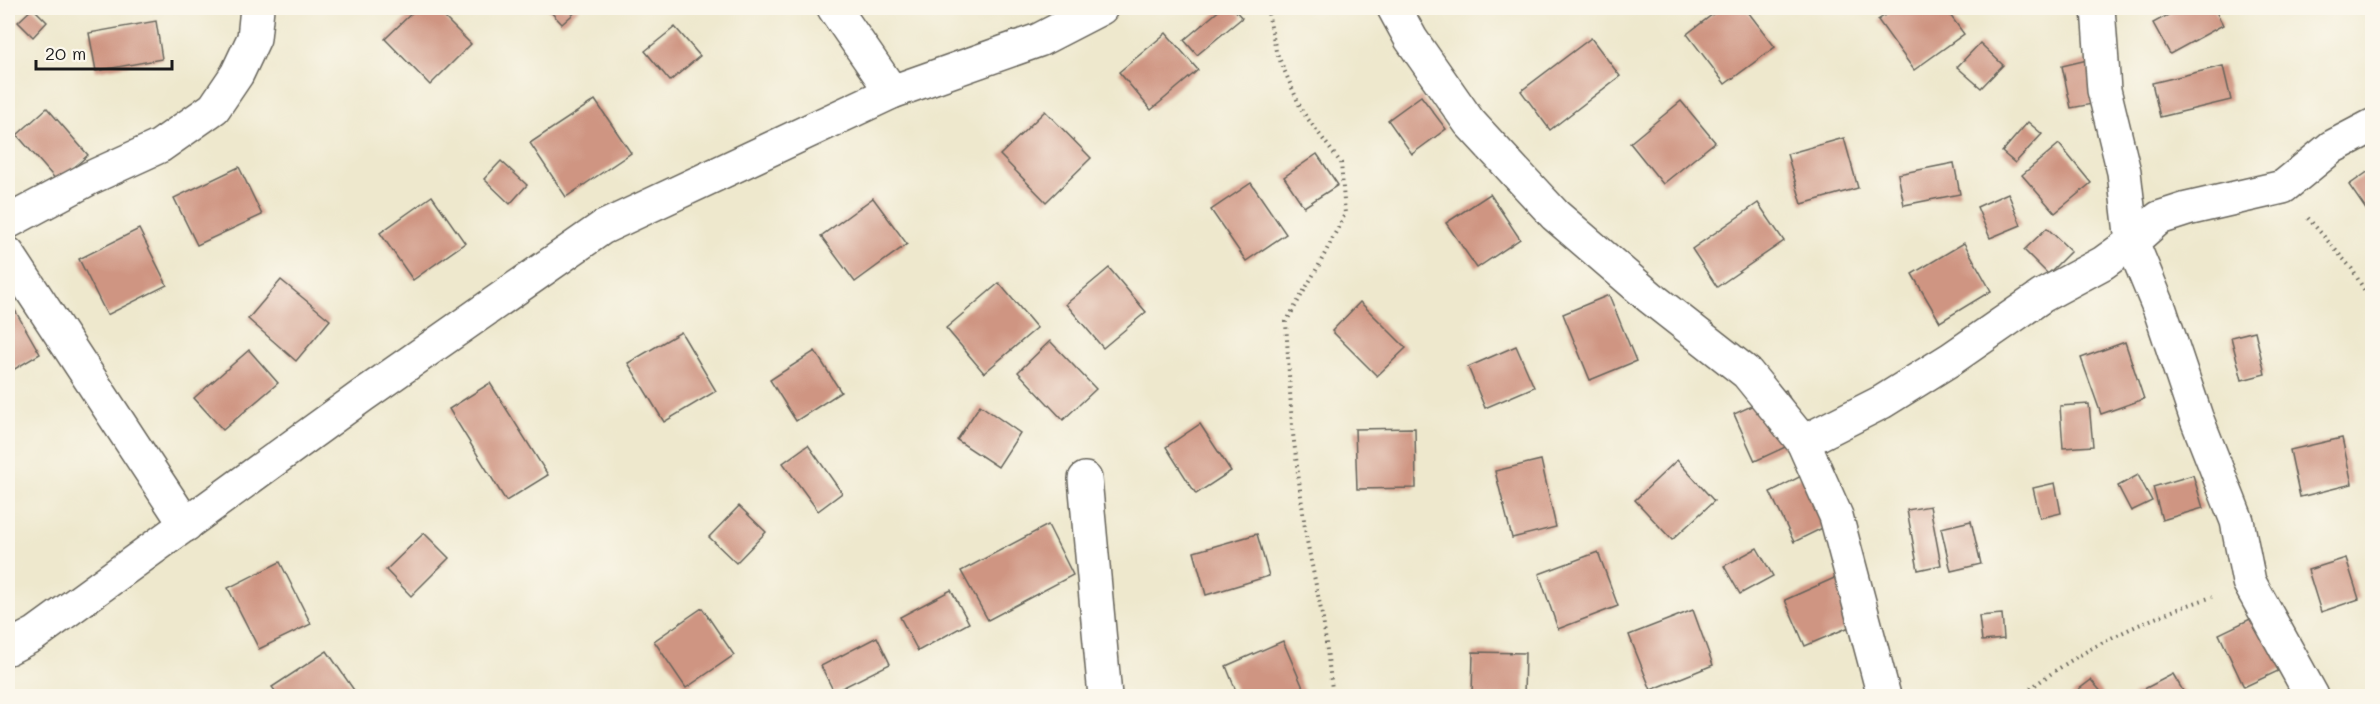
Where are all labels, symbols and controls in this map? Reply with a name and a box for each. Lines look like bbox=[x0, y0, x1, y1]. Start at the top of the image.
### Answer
scale bar bbox=[36, 33, 172, 71]
text: 20 m bbox=[45, 41, 86, 65]

